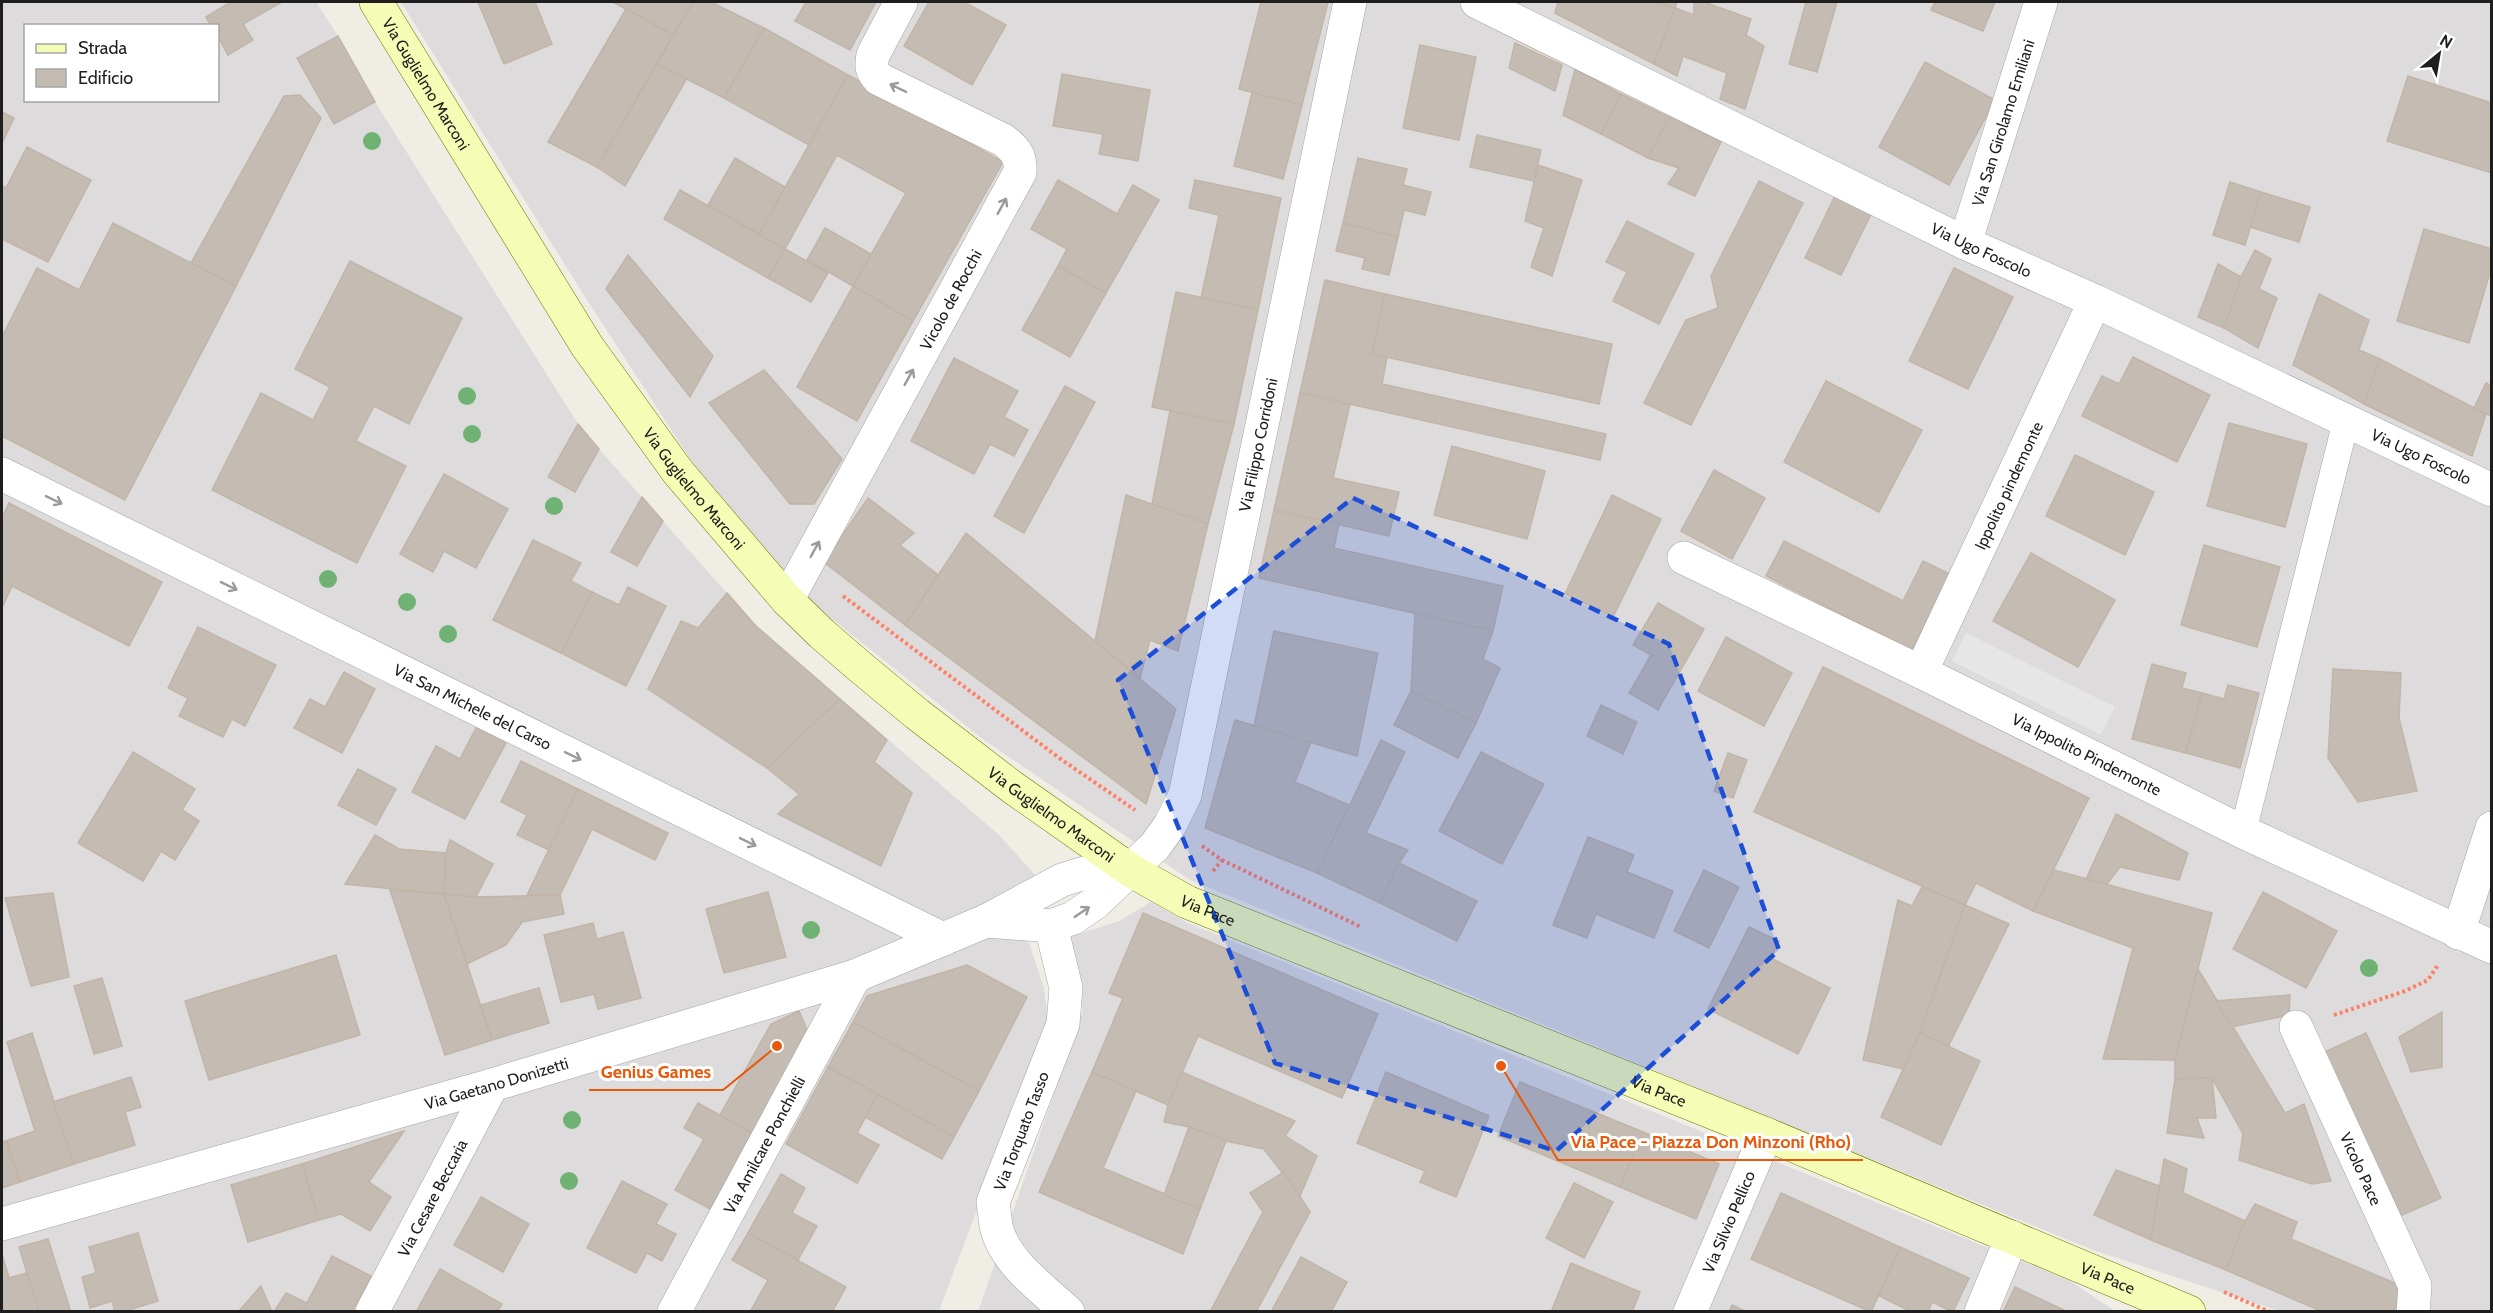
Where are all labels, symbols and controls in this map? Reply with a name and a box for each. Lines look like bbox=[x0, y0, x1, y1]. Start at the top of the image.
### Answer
street label: Via Guglielmo Marconi bbox=[378, 15, 473, 154]
legend bbox=[24, 24, 219, 102]
north arrow bbox=[2409, 24, 2469, 84]
text: N bbox=[2437, 30, 2456, 52]
text: Strada bbox=[78, 37, 128, 59]
street label: Via San Girolamo Emiliani bbox=[1968, 37, 2039, 209]
text: Edificio bbox=[78, 67, 133, 89]
one-way arrow bbox=[890, 82, 908, 94]
one-way arrow bbox=[996, 198, 1008, 215]
street label: Via Ugo Foscolo bbox=[1928, 219, 2035, 282]
street label: Vicolo de Rocchi bbox=[916, 246, 986, 353]
one-way arrow bbox=[903, 369, 915, 386]
street label: Via Filippo Corridoni bbox=[1235, 376, 1282, 514]
street label: Ippolito pindemonte bbox=[1971, 419, 2047, 553]
street label: Via Guglielmo Marconi bbox=[639, 424, 749, 554]
street label: Via Ugo Foscolo bbox=[2368, 425, 2474, 489]
one-way arrow bbox=[45, 494, 63, 506]
one-way arrow bbox=[810, 540, 821, 558]
one-way arrow bbox=[219, 581, 237, 592]
street label: Via San Michele del Carso bbox=[391, 660, 554, 754]
street label: Via Ippolito Pindemonte bbox=[2009, 710, 2164, 800]
one-way arrow bbox=[564, 750, 582, 762]
street label: Via Guglielmo Marconi bbox=[984, 763, 1119, 866]
one-way arrow bbox=[739, 836, 757, 848]
street label: Via Pace bbox=[1177, 891, 1238, 930]
one-way arrow bbox=[1074, 906, 1090, 918]
street label: Via Gaetano Donizetti bbox=[422, 1054, 571, 1114]
callout: Genius Games bbox=[589, 1054, 723, 1090]
text: Genius Games bbox=[601, 1061, 712, 1083]
street label: Via Torquato Tasso bbox=[990, 1069, 1053, 1193]
street label: Via Pace bbox=[1629, 1072, 1689, 1111]
street label: Via Amilcare Ponchielli bbox=[720, 1073, 809, 1217]
callout: Via Pace - Piazza Don Minzoni (Rho) bbox=[1558, 1124, 1863, 1160]
street label: Vicolo Pace bbox=[2336, 1130, 2386, 1208]
text: Via Pace - Piazza Don Minzoni (Rho) bbox=[1571, 1131, 1851, 1153]
street label: Via Cesare Beccaria bbox=[394, 1136, 472, 1260]
street label: Via Silvio Pellico bbox=[1699, 1168, 1759, 1276]
street label: Via Pace bbox=[2077, 1258, 2138, 1298]

